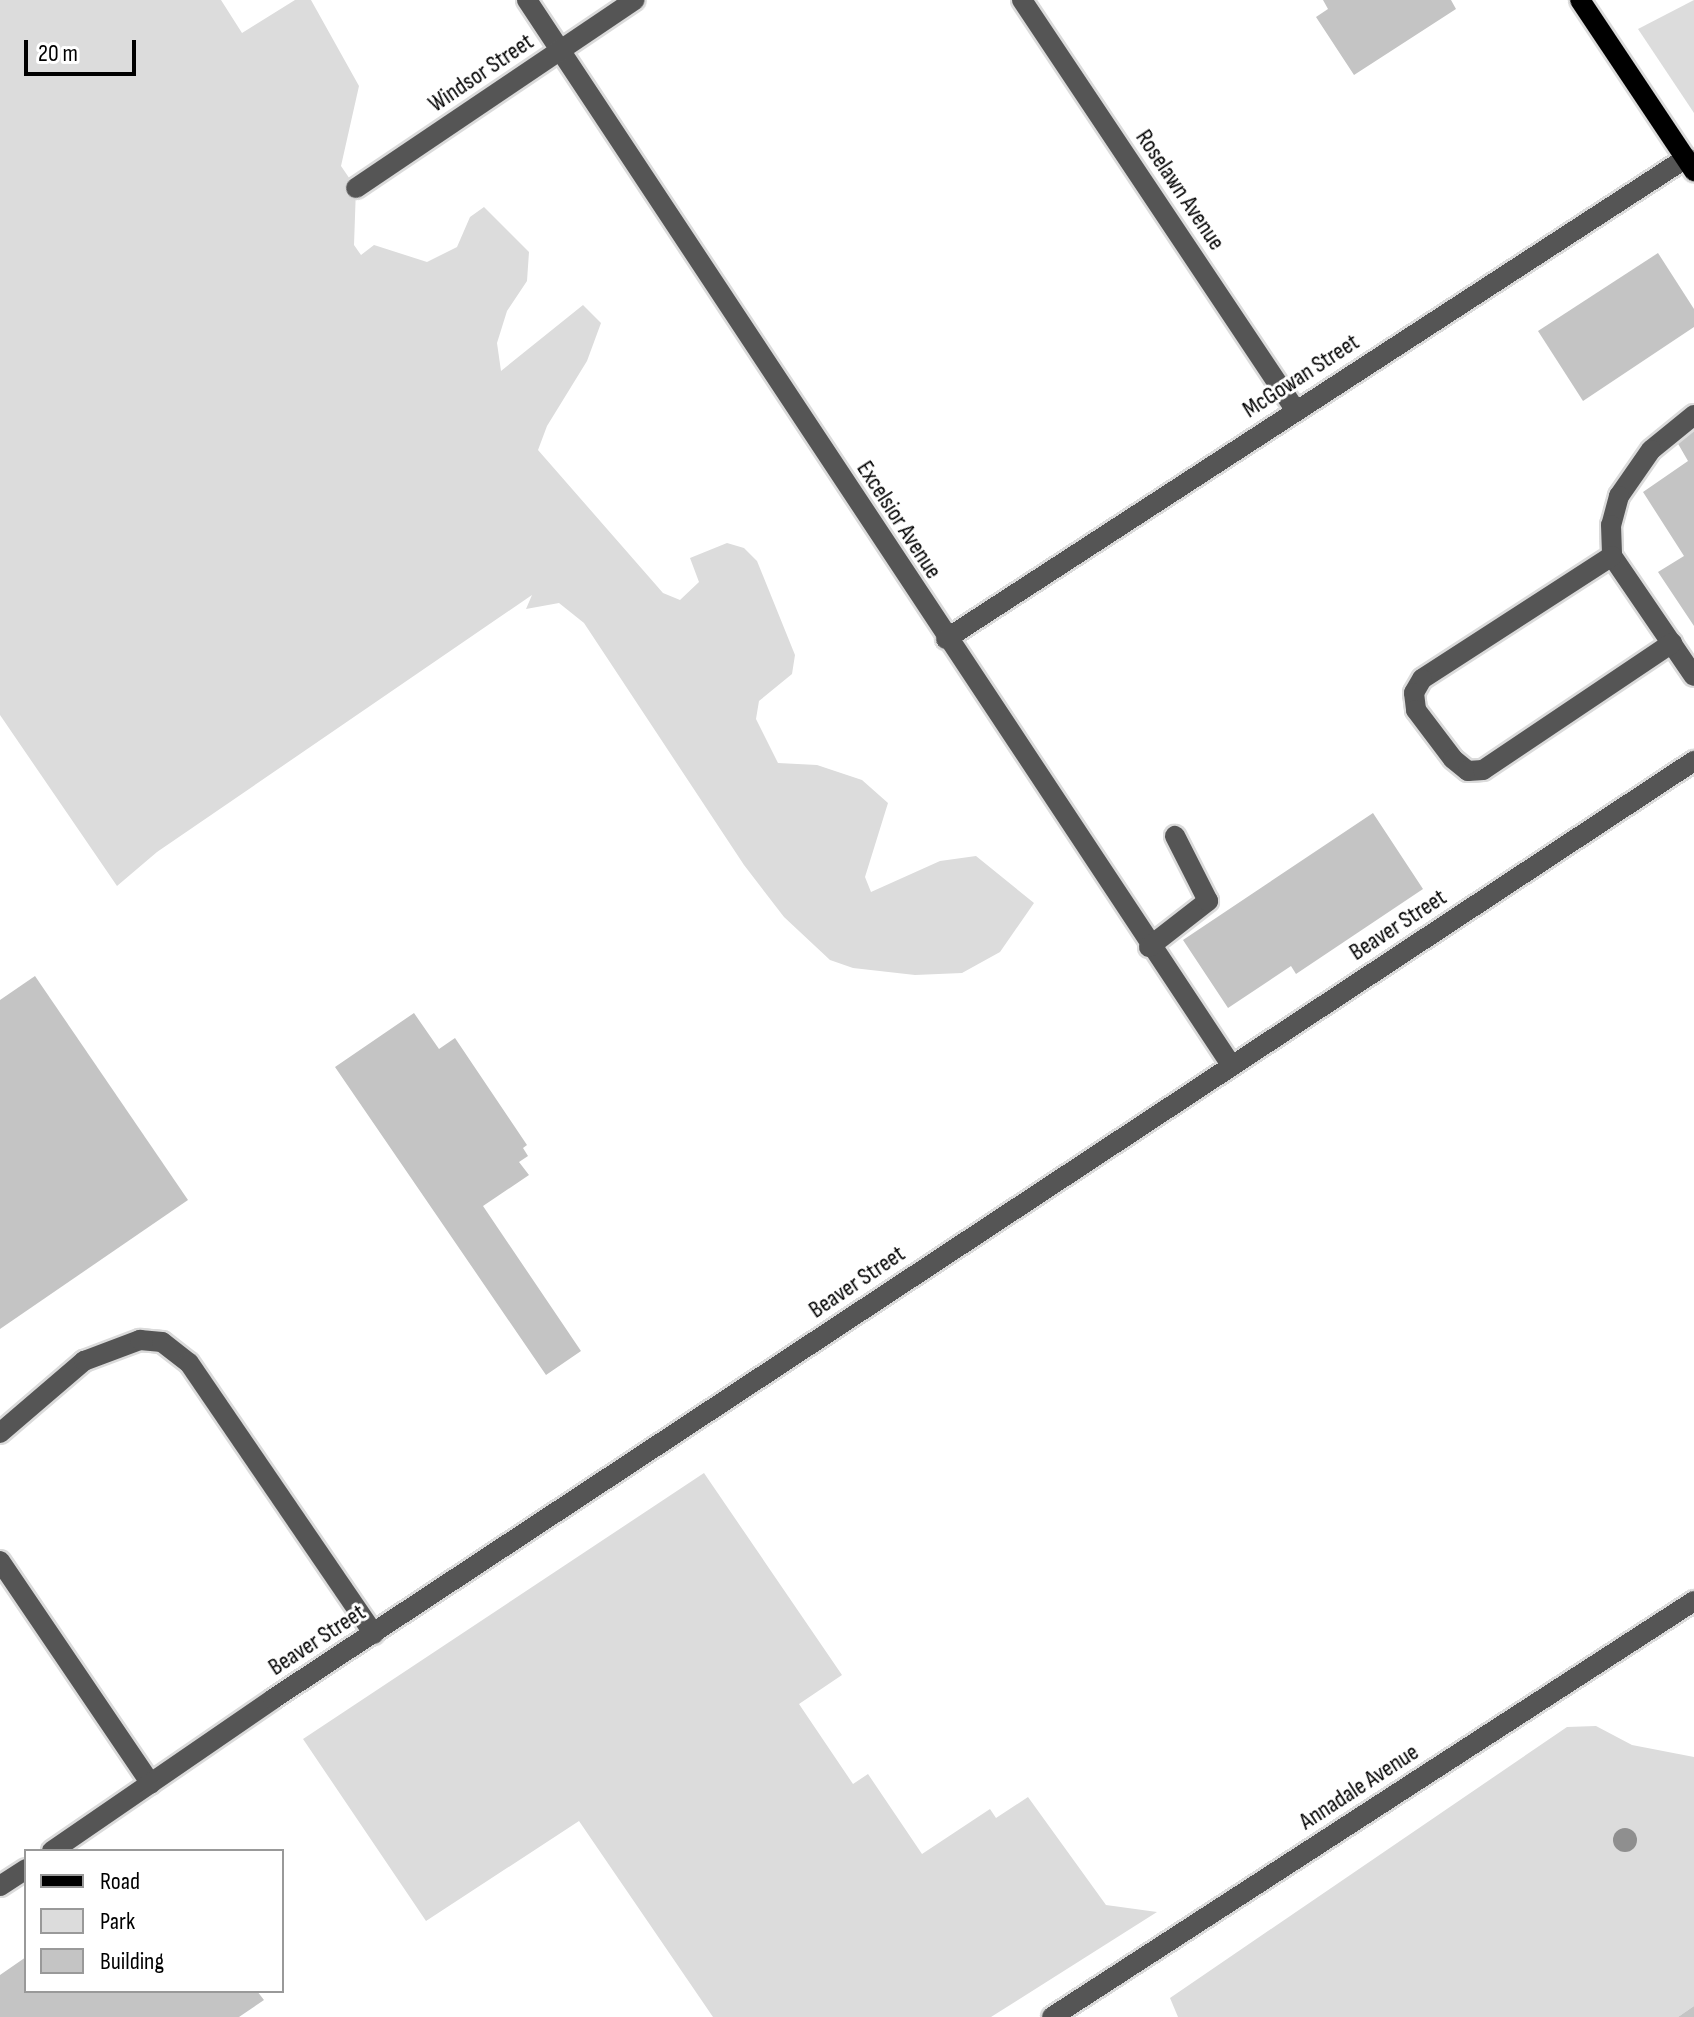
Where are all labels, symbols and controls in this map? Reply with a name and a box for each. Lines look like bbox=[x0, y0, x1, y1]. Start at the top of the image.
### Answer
scale bar bbox=[28, 24, 140, 74]
street label: Windsor Street bbox=[423, 27, 539, 119]
text: 20 m bbox=[38, 39, 78, 68]
street label: Roselawn Avenue bbox=[1129, 124, 1231, 256]
street label: McGowan Street bbox=[1237, 328, 1365, 424]
street label: Excelsior Avenue bbox=[850, 456, 948, 584]
street label: Beaver Street bbox=[1344, 883, 1452, 967]
street label: Beaver Street bbox=[804, 1239, 910, 1325]
street label: Beaver Street bbox=[263, 1598, 371, 1682]
street label: Annadale Avenue bbox=[1294, 1738, 1424, 1836]
legend bbox=[24, 1849, 284, 1993]
text: Road bbox=[100, 1867, 140, 1896]
text: Park bbox=[100, 1907, 135, 1936]
text: Building bbox=[100, 1947, 164, 1976]

